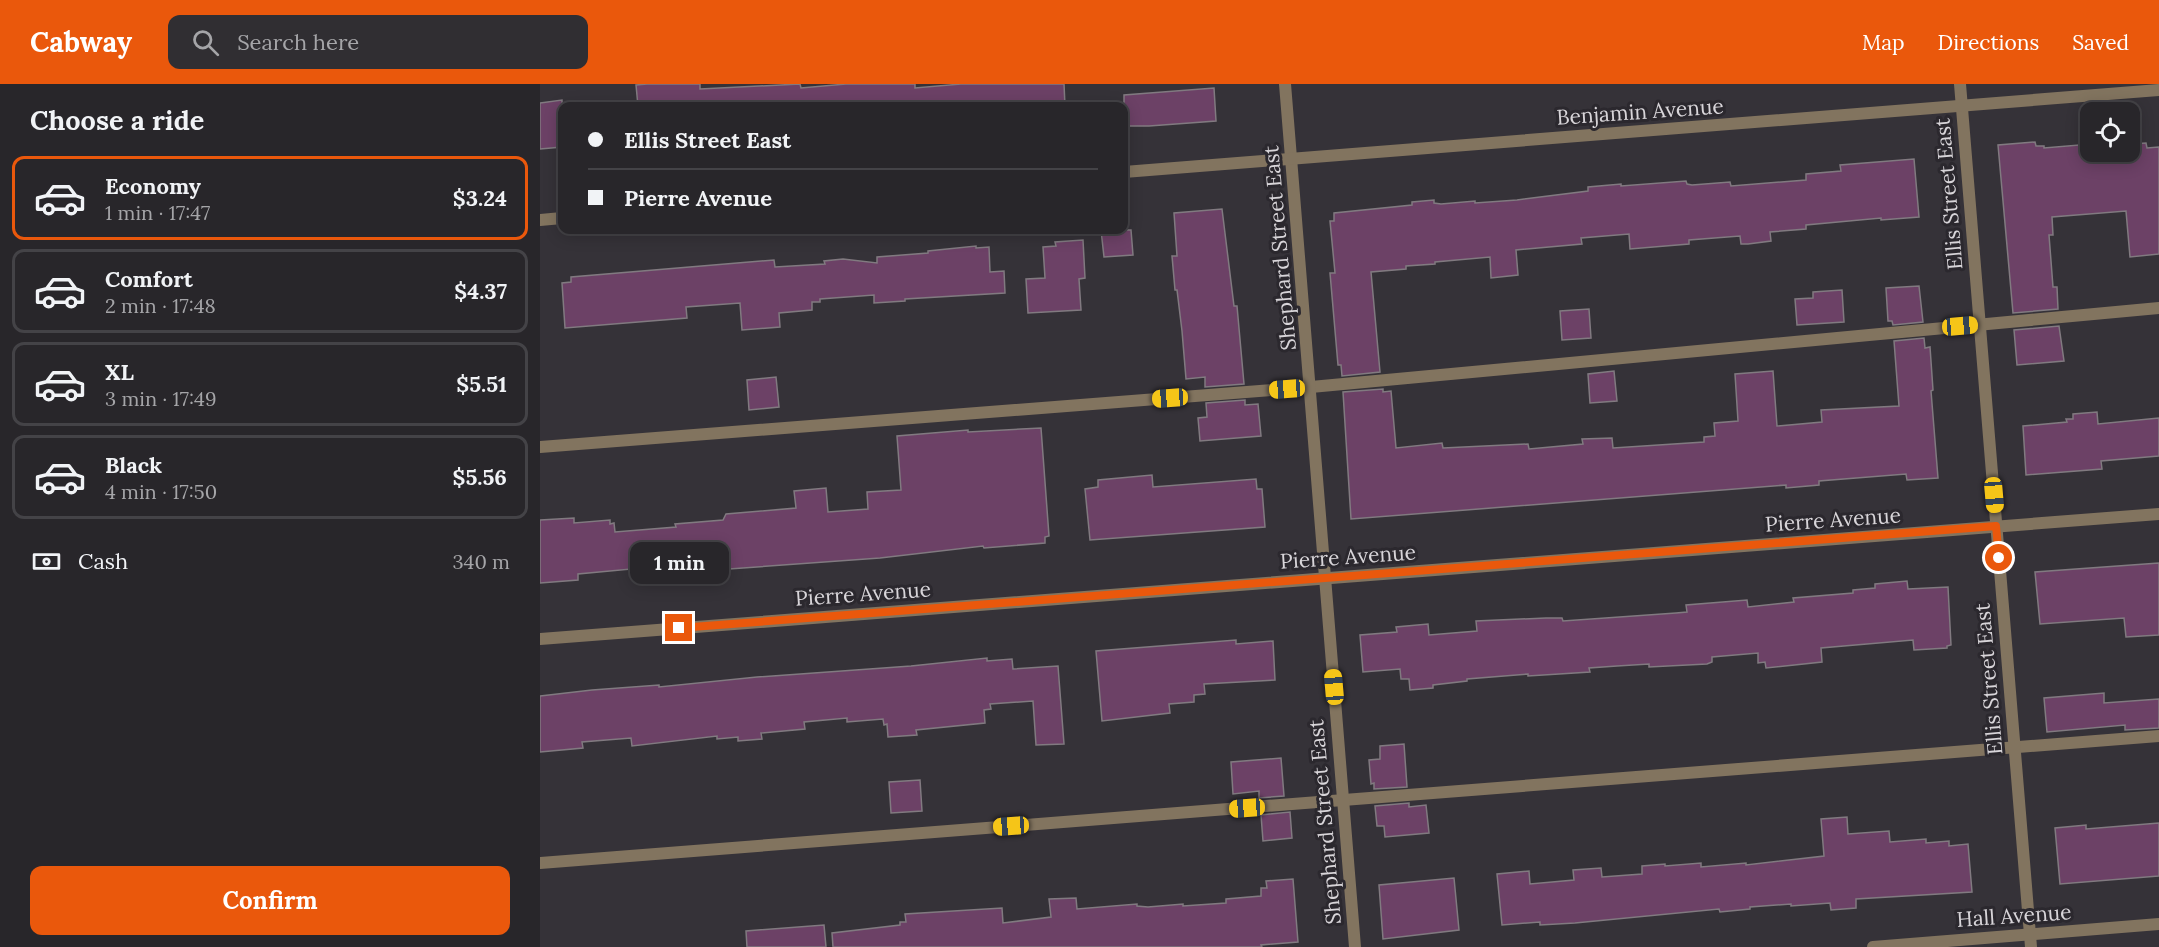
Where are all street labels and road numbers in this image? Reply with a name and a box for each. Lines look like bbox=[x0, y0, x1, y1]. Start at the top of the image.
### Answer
street label: Benjamin Avenue bbox=[1555, 92, 1725, 131]
street label: Ellis Street East bbox=[1928, 116, 1969, 271]
street label: Shephard Street East bbox=[1257, 144, 1302, 352]
street label: Pierre Avenue bbox=[1764, 501, 1902, 538]
street label: Pierre Avenue bbox=[1279, 538, 1417, 575]
street label: Pierre Avenue bbox=[794, 575, 932, 612]
street label: Ellis Street East bbox=[1968, 601, 2009, 756]
street label: Shephard Street East bbox=[1302, 718, 1347, 926]
street label: Hall Avenue bbox=[1956, 898, 2072, 933]

